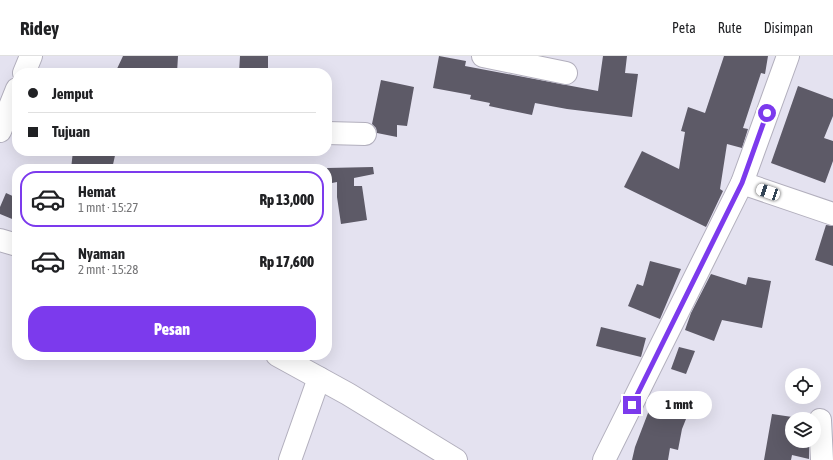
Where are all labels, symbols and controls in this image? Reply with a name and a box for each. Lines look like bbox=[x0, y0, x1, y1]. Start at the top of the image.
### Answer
text: Ridey bbox=[20, 17, 59, 39]
text: Peta bbox=[672, 20, 696, 36]
text: Rute bbox=[718, 20, 742, 36]
text: Disimpan bbox=[764, 20, 813, 36]
text: Jemput bbox=[52, 85, 93, 102]
route start bbox=[758, 104, 776, 122]
text: Tujuan bbox=[52, 123, 90, 140]
icon: car bbox=[30, 181, 66, 217]
car bbox=[755, 182, 781, 202]
text: Hemat bbox=[78, 183, 116, 200]
text: Rp 13,000 bbox=[259, 191, 314, 208]
text: 1 mnt · 15:27 bbox=[78, 200, 138, 215]
icon: car bbox=[30, 243, 66, 279]
text: Nyaman bbox=[78, 245, 125, 262]
text: Rp 17,600 bbox=[259, 253, 314, 270]
text: 2 mnt · 15:28 bbox=[78, 262, 138, 277]
button: Pesan bbox=[28, 306, 316, 352]
map controls bbox=[785, 368, 821, 448]
button: locate bbox=[785, 368, 821, 404]
callout: 1 mnt bbox=[646, 391, 712, 419]
route end bbox=[623, 396, 641, 414]
text: 1 mnt bbox=[665, 397, 693, 412]
button: layers bbox=[785, 412, 821, 448]

